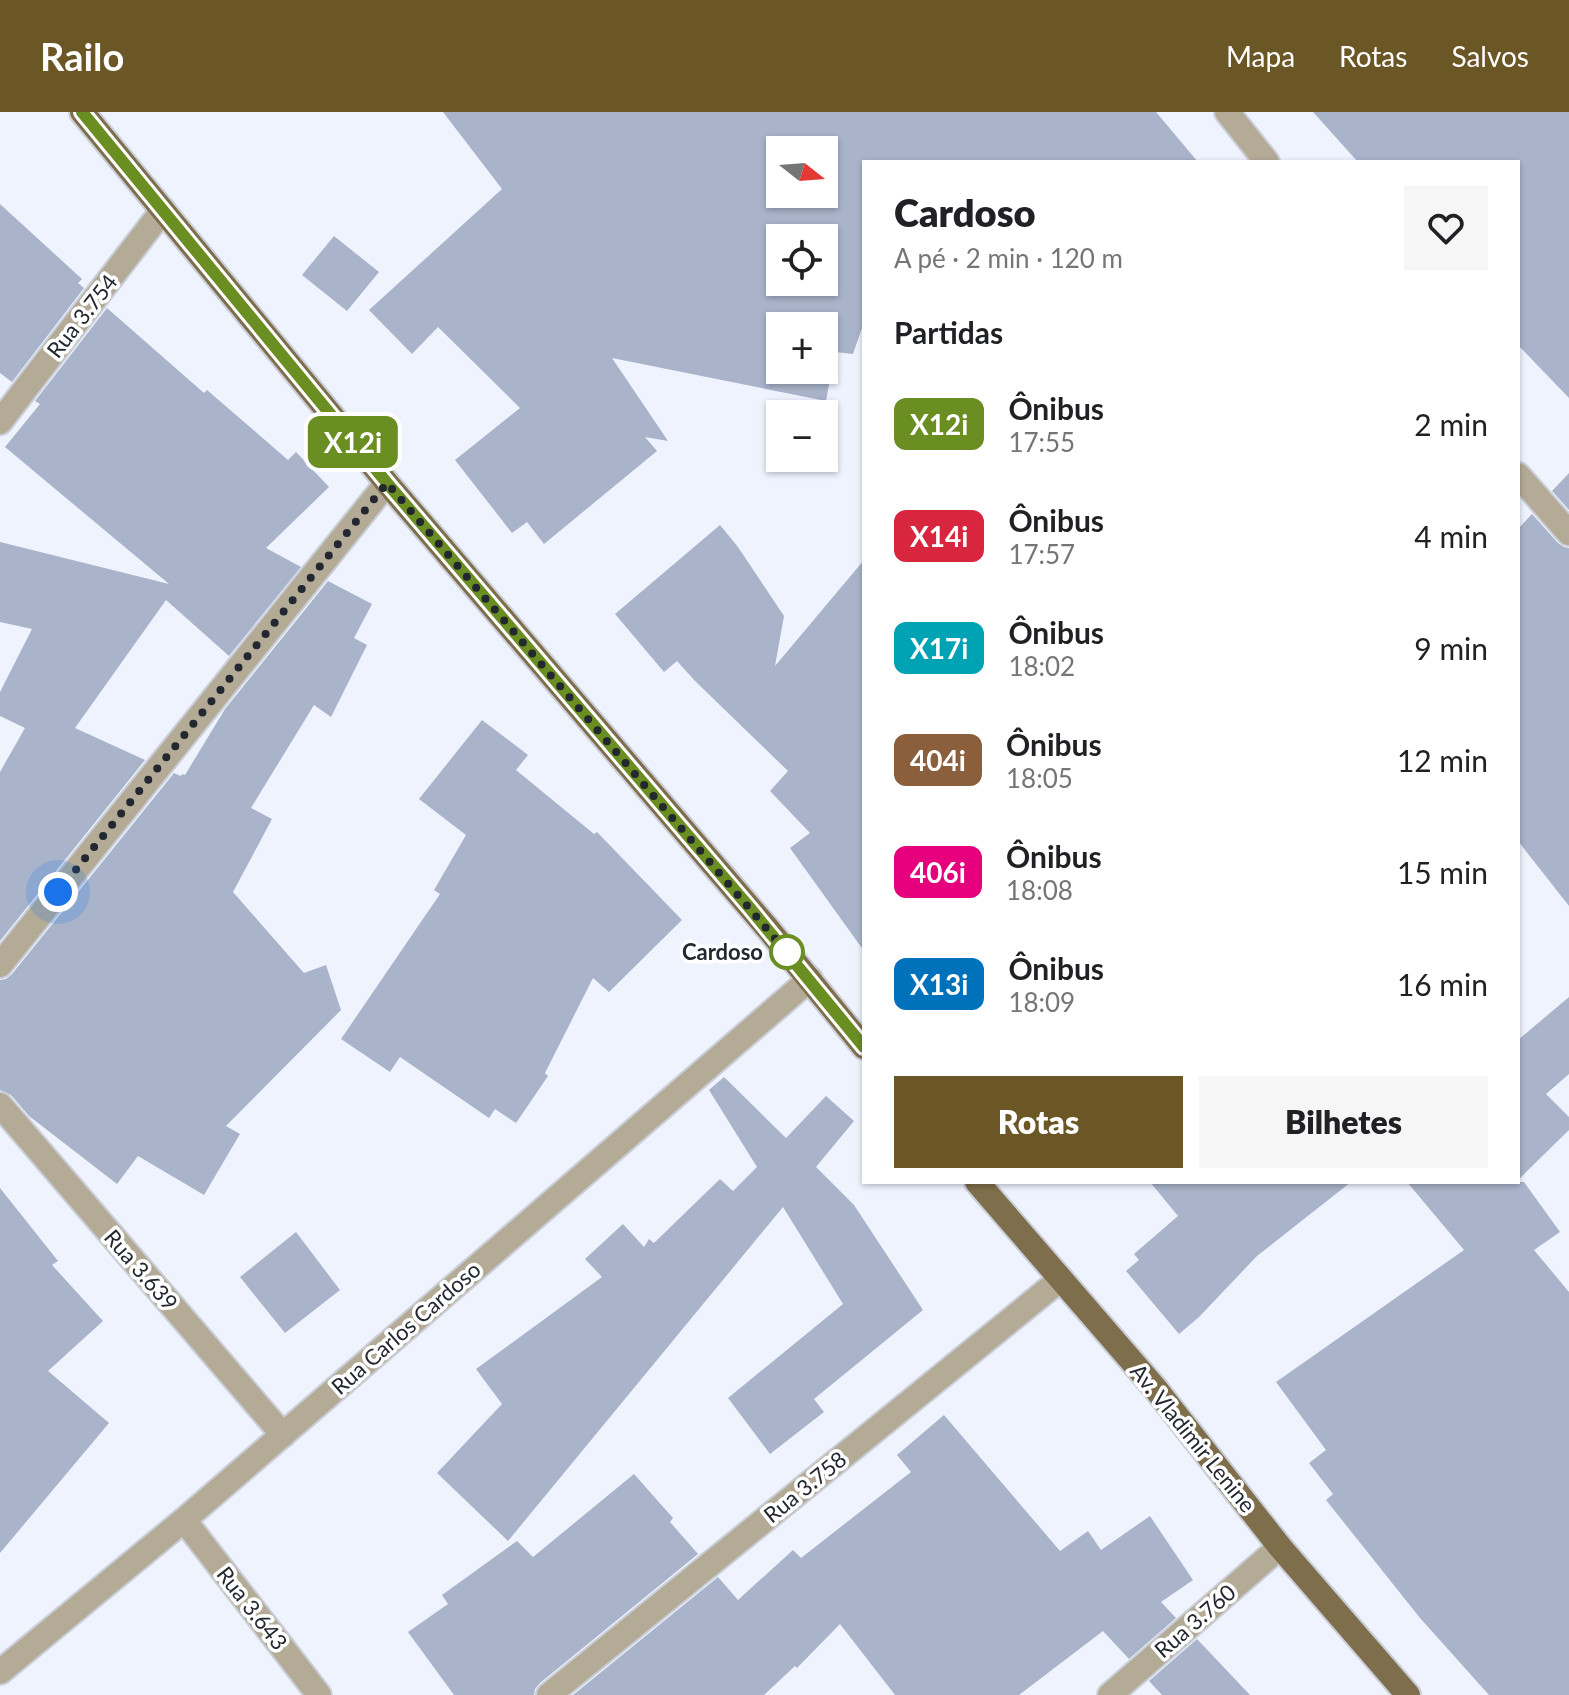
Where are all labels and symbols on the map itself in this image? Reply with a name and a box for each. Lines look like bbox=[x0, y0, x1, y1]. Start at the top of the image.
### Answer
north arrow bbox=[766, 136, 838, 208]
street label: Rua 3.754 bbox=[41, 268, 123, 363]
line badge: X12i bbox=[297, 416, 409, 468]
your location bbox=[38, 872, 78, 912]
marker: Cardoso bbox=[770, 935, 804, 969]
place label: Cardoso bbox=[682, 938, 763, 965]
street label: Rua 3.639 bbox=[99, 1224, 184, 1316]
street label: Rua Carlos Cardoso bbox=[326, 1256, 486, 1400]
street label: Av. Vladimir Lenine bbox=[1125, 1358, 1262, 1517]
street label: Rua 3.758 bbox=[758, 1445, 851, 1528]
street label: Rua 3.643 bbox=[211, 1561, 293, 1655]
street label: Rua 3.760 bbox=[1149, 1578, 1241, 1663]

